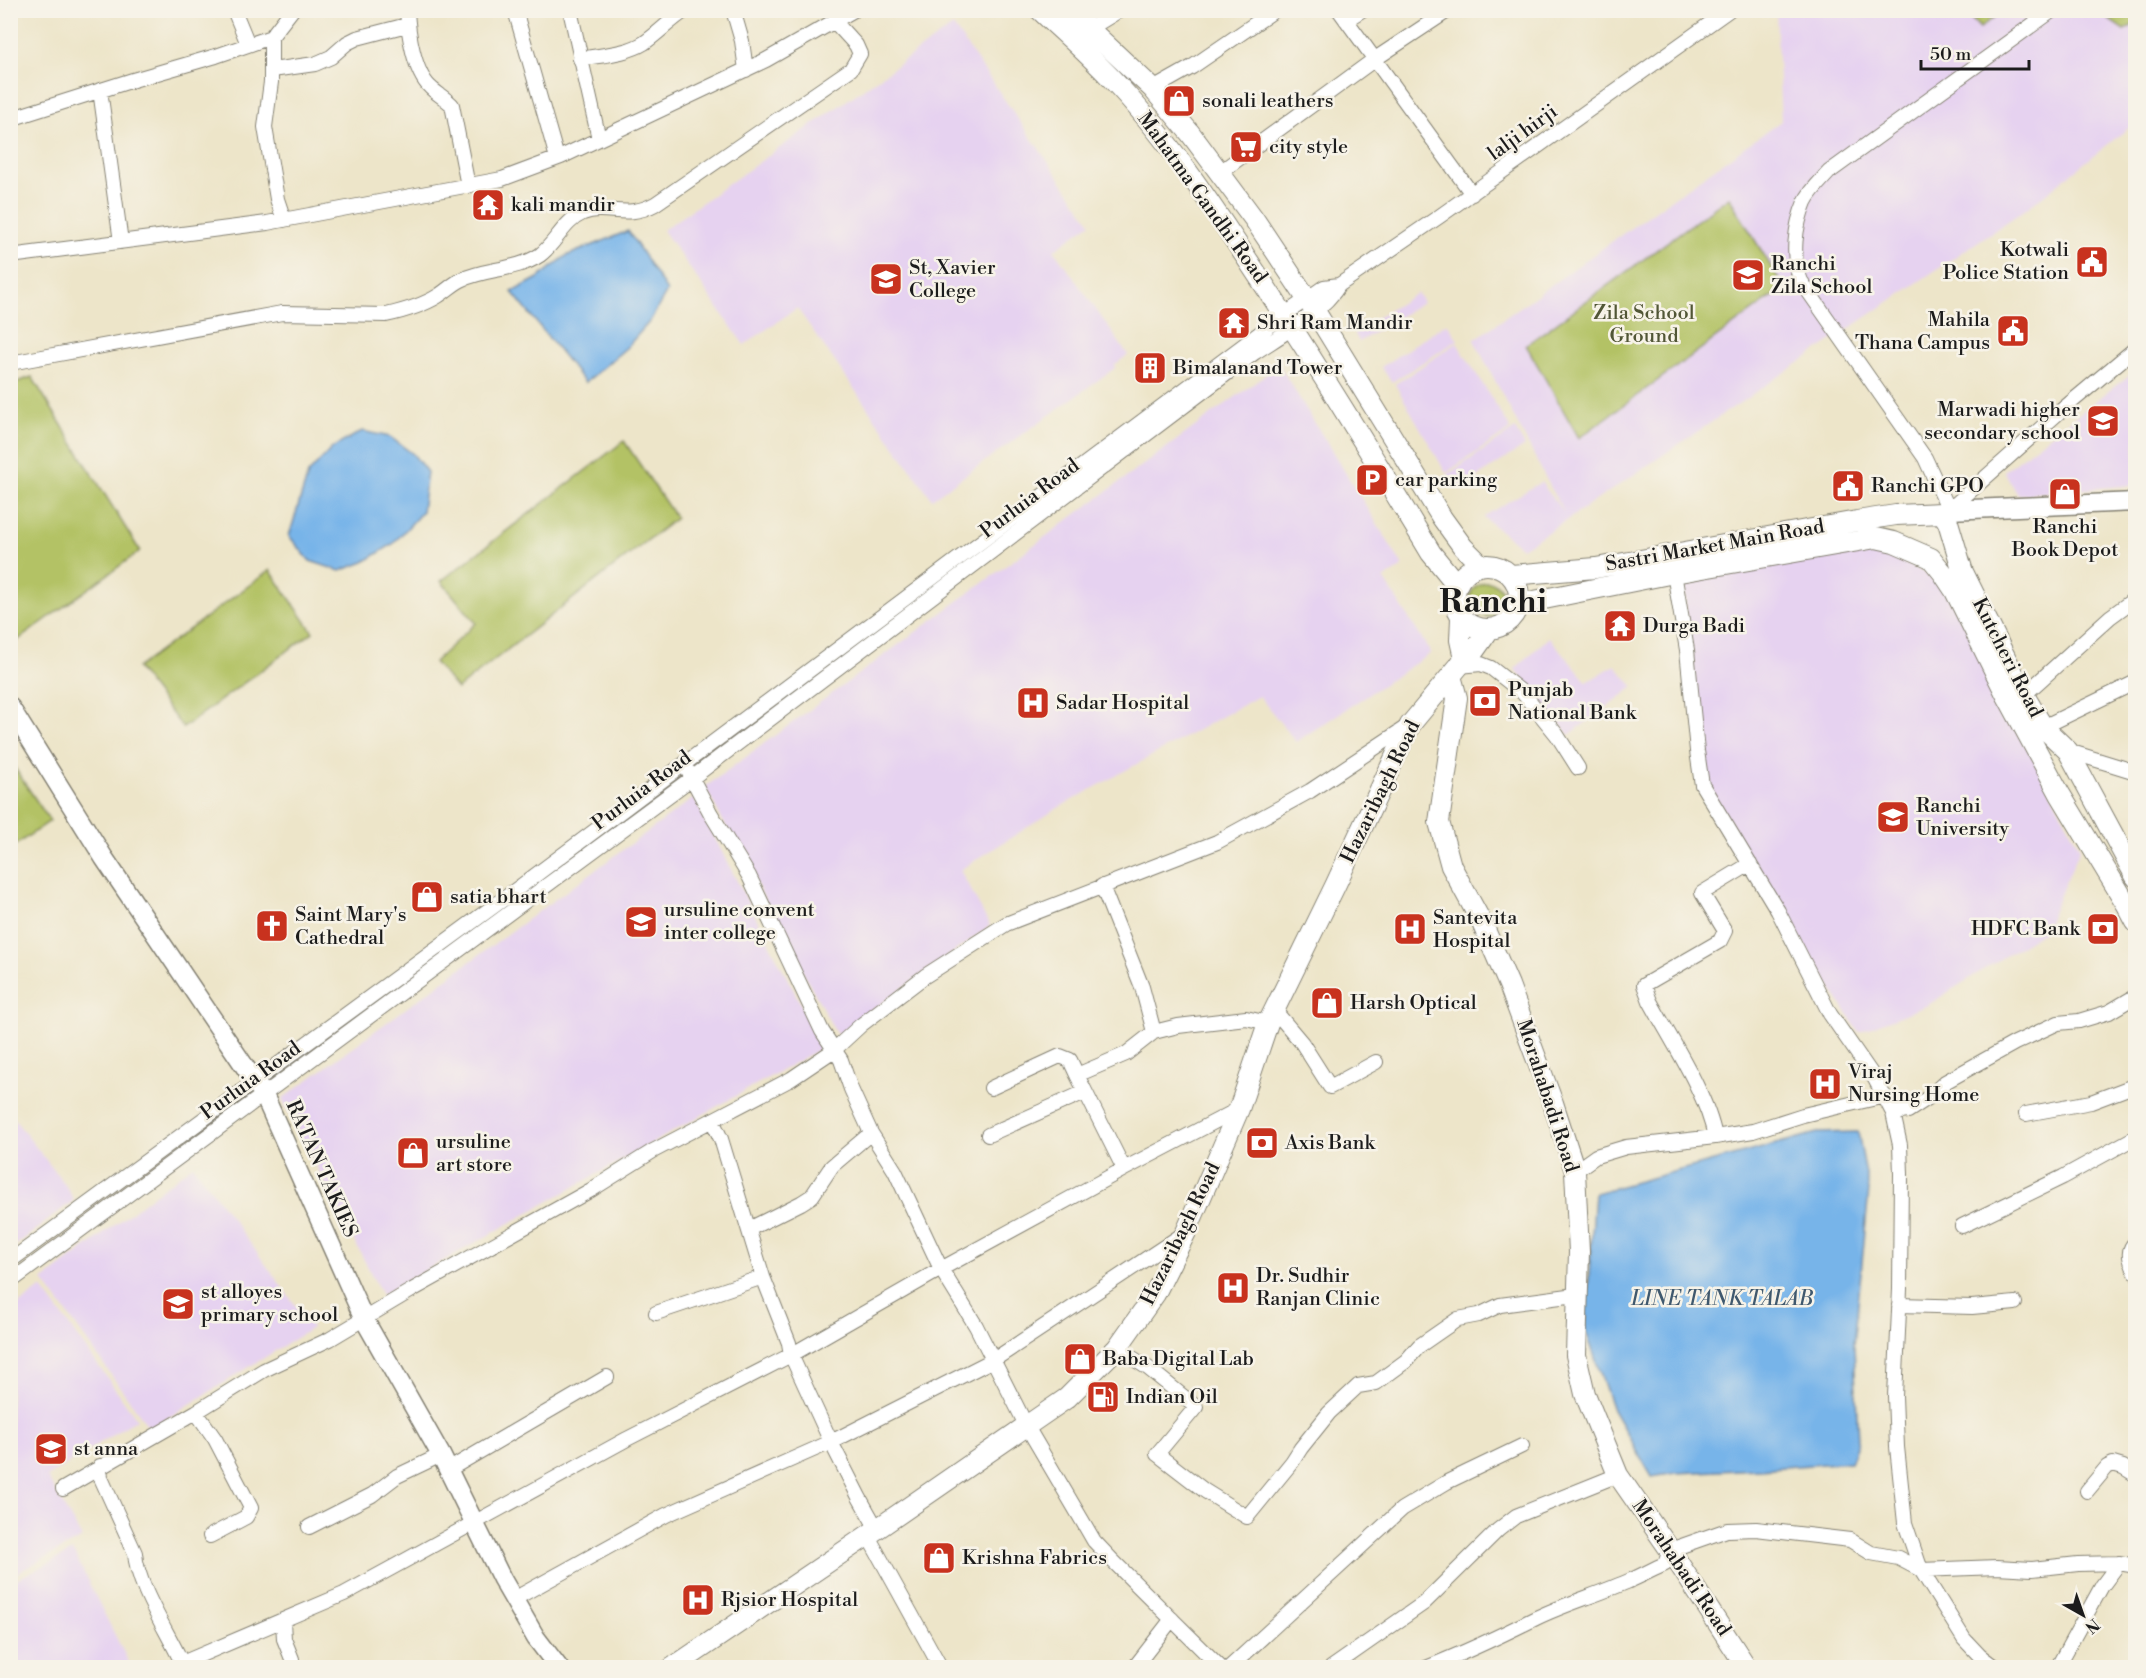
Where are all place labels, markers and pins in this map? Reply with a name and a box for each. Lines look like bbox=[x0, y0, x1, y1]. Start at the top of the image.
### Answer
shop icon: sonali leathers bbox=[1161, 83, 1197, 119]
place label: sonali leathers bbox=[1202, 89, 1334, 114]
supermarket icon: city style bbox=[1228, 129, 1264, 165]
place label: city style bbox=[1269, 135, 1348, 160]
temple icon: kali mandir bbox=[470, 187, 506, 223]
place label: kali mandir bbox=[511, 193, 615, 218]
place label: Kotwali Police Station bbox=[1943, 238, 2069, 286]
public building icon: Kotwali Police Station bbox=[2074, 244, 2110, 280]
place label: Ranchi Zila School bbox=[1771, 252, 1873, 300]
place label: St, Xavier College bbox=[909, 256, 996, 304]
school or university icon: Ranchi Zila School bbox=[1730, 257, 1766, 293]
school or university icon: St, Xavier College bbox=[868, 261, 904, 297]
temple icon: Shri Ram Mandir bbox=[1216, 305, 1252, 341]
place label: Mahila Thana Campus bbox=[1855, 308, 1991, 356]
place label: Shri Ram Mandir bbox=[1257, 311, 1413, 336]
public building icon: Mahila Thana Campus bbox=[1995, 313, 2031, 349]
building icon: Bimalanand Tower bbox=[1132, 350, 1168, 386]
place label: Bimalanand Tower bbox=[1172, 356, 1343, 381]
place label: Marwadi higher secondary school bbox=[1924, 398, 2080, 446]
school or university icon: Marwadi higher secondary school bbox=[2085, 403, 2121, 439]
parking icon: car parking bbox=[1354, 462, 1390, 498]
place label: car parking bbox=[1395, 468, 1498, 493]
public building icon: Ranchi GPO bbox=[1830, 468, 1866, 504]
place label: Ranchi GPO bbox=[1871, 474, 1984, 499]
shop icon: Ranchi Book Depot bbox=[2047, 476, 2083, 512]
place label: Ranchi Book Depot bbox=[2011, 515, 2118, 563]
temple icon: Durga Badi bbox=[1602, 608, 1638, 644]
place label: Durga Badi bbox=[1643, 614, 1746, 639]
place label: Punjab National Bank bbox=[1508, 678, 1638, 726]
bank icon: Punjab National Bank bbox=[1467, 683, 1503, 719]
hospital icon: Sadar Hospital bbox=[1015, 685, 1051, 721]
place label: Sadar Hospital bbox=[1056, 691, 1189, 716]
place label: Ranchi University bbox=[1916, 794, 2009, 842]
school or university icon: Ranchi University bbox=[1875, 799, 1911, 835]
shop icon: satia bhart bbox=[409, 879, 445, 915]
place label: satia bhart bbox=[450, 885, 547, 910]
place label: ursuline convent inter college bbox=[664, 898, 815, 946]
place label: Saint Mary's Cathedral bbox=[295, 903, 406, 951]
school or university icon: ursuline convent inter college bbox=[623, 904, 659, 940]
place label: Santevita Hospital bbox=[1433, 906, 1518, 954]
church icon: Saint Mary's Cathedral bbox=[254, 908, 290, 944]
hospital icon: Santevita Hospital bbox=[1392, 911, 1428, 947]
bank icon: HDFC Bank bbox=[2085, 911, 2121, 947]
place label: HDFC Bank bbox=[1971, 917, 2082, 942]
shop icon: Harsh Optical bbox=[1309, 985, 1345, 1021]
place label: Harsh Optical bbox=[1350, 991, 1477, 1016]
place label: Viraj Nursing Home bbox=[1847, 1060, 1979, 1108]
hospital icon: Viraj Nursing Home bbox=[1807, 1066, 1843, 1102]
bank icon: Axis Bank bbox=[1244, 1125, 1280, 1161]
place label: ursuline art store bbox=[436, 1130, 512, 1178]
place label: Axis Bank bbox=[1284, 1131, 1376, 1156]
shop icon: ursuline art store bbox=[395, 1135, 431, 1171]
place label: Dr. Sudhir Ranjan Clinic bbox=[1256, 1264, 1380, 1312]
hospital icon: Dr. Sudhir Ranjan Clinic bbox=[1215, 1270, 1251, 1306]
place label: st alloyes primary school bbox=[201, 1280, 338, 1328]
school or university icon: st alloyes primary school bbox=[160, 1286, 196, 1322]
shop icon: Baba Digital Lab bbox=[1062, 1341, 1098, 1377]
place label: Baba Digital Lab bbox=[1102, 1347, 1254, 1372]
fuel station icon: Indian Oil bbox=[1085, 1379, 1121, 1415]
place label: Indian Oil bbox=[1126, 1385, 1218, 1410]
school or university icon: st anna bbox=[33, 1431, 69, 1467]
place label: st anna bbox=[74, 1437, 139, 1462]
shop icon: Krishna Fabrics bbox=[921, 1540, 957, 1576]
place label: Krishna Fabrics bbox=[962, 1546, 1107, 1571]
hospital icon: Rjsior Hospital bbox=[680, 1582, 716, 1618]
place label: Rjsior Hospital bbox=[721, 1588, 858, 1613]

